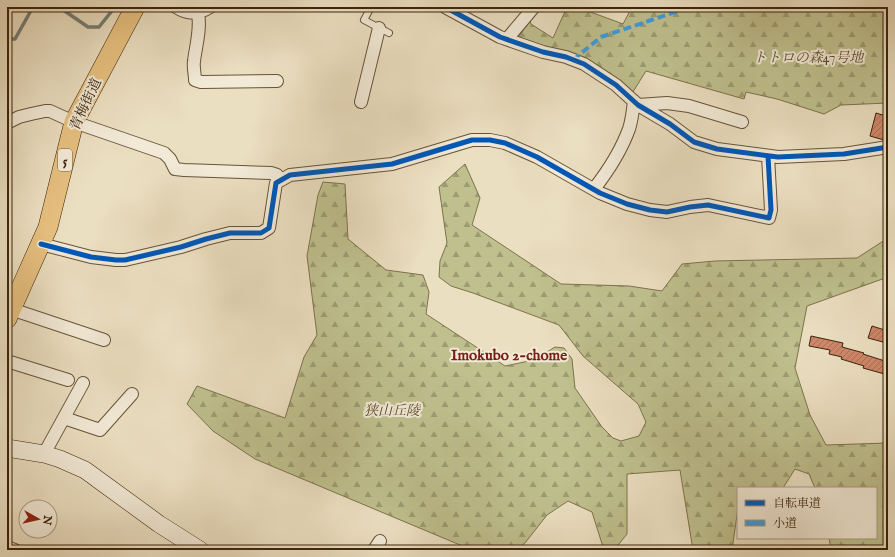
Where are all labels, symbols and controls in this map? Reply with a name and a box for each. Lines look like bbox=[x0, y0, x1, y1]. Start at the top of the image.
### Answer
park label: トトロの森47号地 bbox=[753, 49, 865, 67]
street label: 青梅街道 bbox=[66, 75, 106, 134]
road number: 5 bbox=[58, 149, 72, 171]
district label: Imokubo 2-chome bbox=[451, 346, 567, 365]
park label: 狭山丘陵 bbox=[364, 402, 422, 420]
legend bbox=[737, 487, 877, 539]
text: 自転車道 bbox=[773, 496, 821, 511]
north arrow bbox=[18, 499, 58, 539]
text: N bbox=[39, 514, 55, 526]
text: 小道 bbox=[773, 516, 797, 531]

